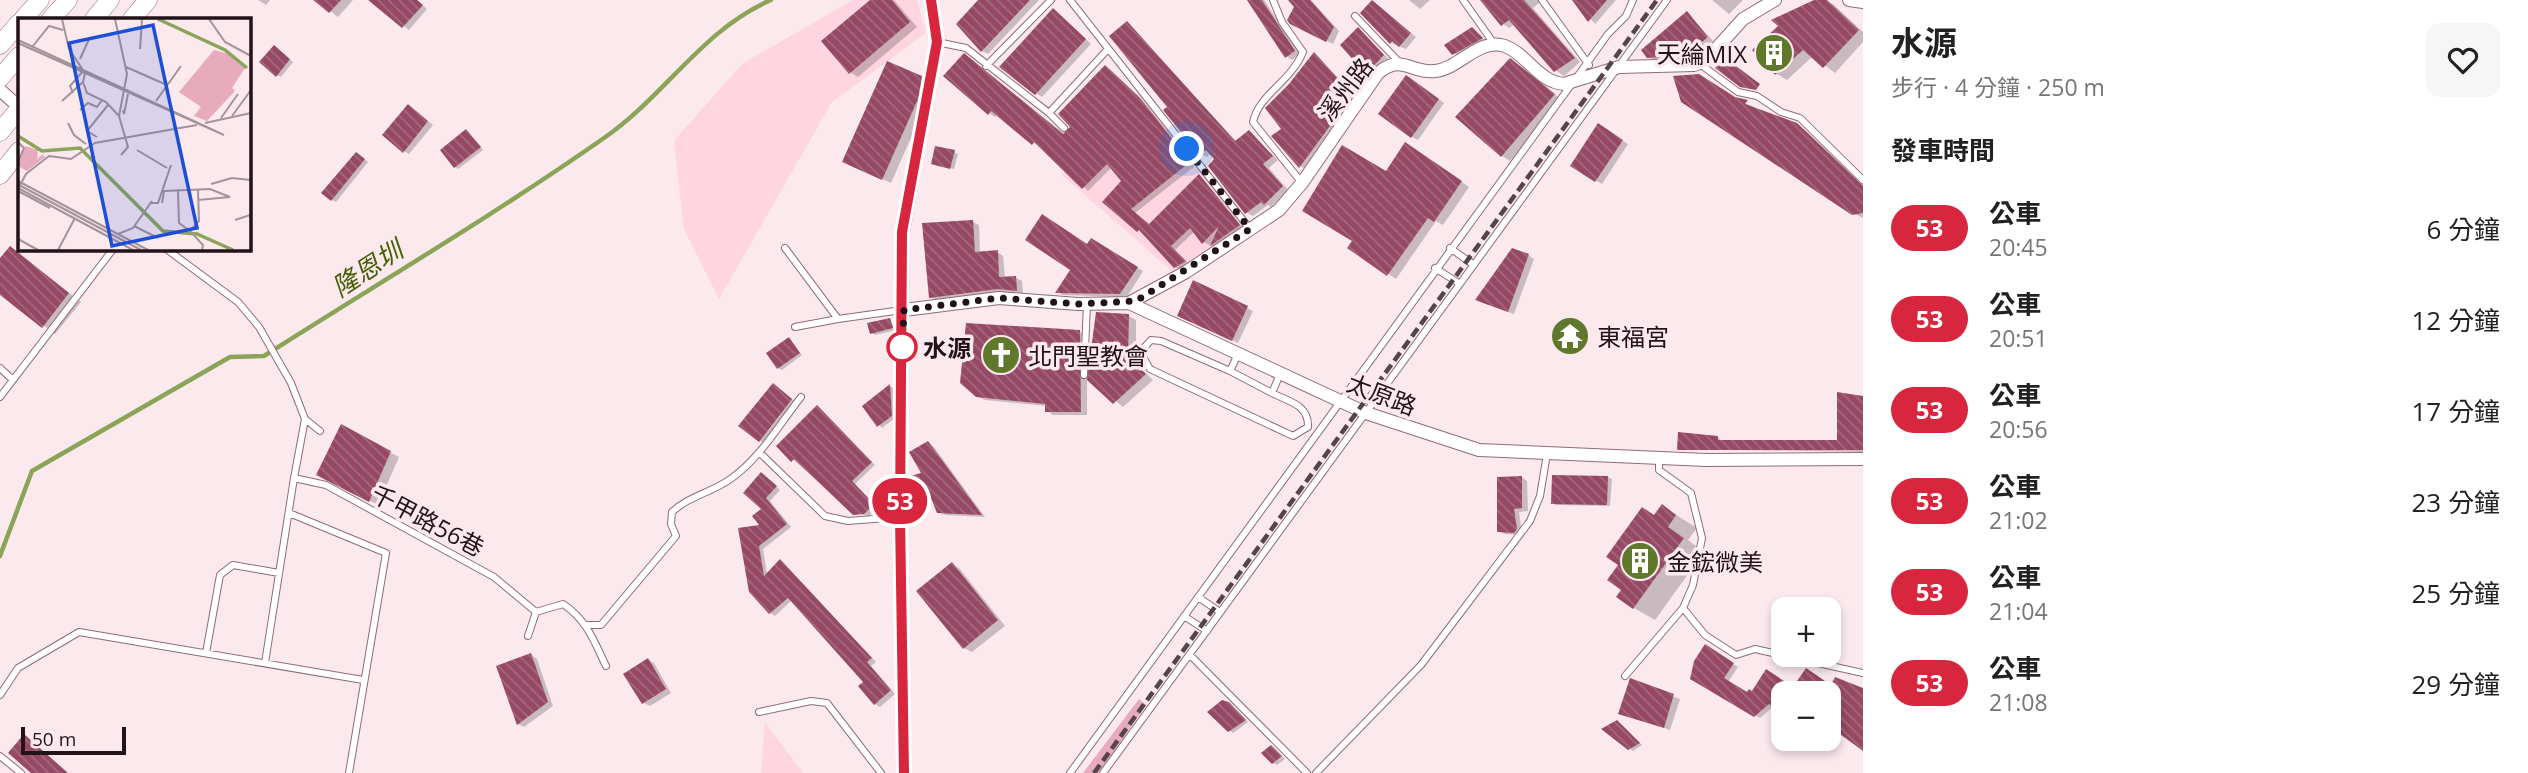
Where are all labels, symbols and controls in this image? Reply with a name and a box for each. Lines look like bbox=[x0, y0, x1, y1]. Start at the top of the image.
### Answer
inset map bbox=[18, 18, 250, 250]
text: 水源 bbox=[1891, 20, 1957, 65]
button: heart bbox=[2426, 23, 2500, 97]
building icon: 天綸MIX bbox=[1753, 32, 1795, 74]
place label: 天綸MIX bbox=[1657, 37, 1747, 70]
street label: 溪州路 bbox=[1310, 50, 1380, 128]
text: 步行 · 4 分鐘 · 250 m bbox=[1891, 71, 2105, 103]
your location bbox=[1169, 131, 1204, 166]
text: 發車時間 bbox=[1891, 132, 1995, 168]
text: 公車 bbox=[1989, 195, 2041, 231]
text: 53 bbox=[1916, 211, 1943, 244]
text: 6 分鐘 bbox=[2426, 211, 2500, 247]
water label: 隆恩圳 bbox=[324, 229, 413, 304]
text: 20:45 bbox=[1989, 231, 2048, 263]
text: 公車 bbox=[1989, 286, 2041, 322]
text: 53 bbox=[1916, 302, 1943, 335]
text: 12 分鐘 bbox=[2412, 302, 2500, 338]
temple icon: 東福宮 bbox=[1549, 315, 1591, 357]
place label: 東福宮 bbox=[1597, 320, 1669, 353]
text: 20:51 bbox=[1989, 322, 2048, 354]
place label: 水源 bbox=[923, 331, 971, 364]
marker: 水源 bbox=[887, 332, 917, 362]
church icon: 北門聖教會 bbox=[980, 334, 1022, 376]
place label: 北門聖教會 bbox=[1028, 339, 1148, 372]
street label: 太原路 bbox=[1342, 366, 1422, 422]
text: 公車 bbox=[1989, 377, 2041, 413]
text: 53 bbox=[1916, 393, 1943, 426]
text: 17 分鐘 bbox=[2412, 393, 2500, 429]
text: 20:56 bbox=[1989, 413, 2048, 445]
text: 公車 bbox=[1989, 468, 2041, 504]
street label: 千甲路56巷 bbox=[366, 476, 490, 564]
line badge: 53 bbox=[869, 478, 932, 524]
text: 53 bbox=[886, 484, 914, 517]
text: 53 bbox=[1916, 484, 1943, 517]
text: 23 分鐘 bbox=[2412, 484, 2500, 520]
text: 21:02 bbox=[1989, 504, 2048, 536]
building icon: 金鋐微美 bbox=[1619, 540, 1661, 582]
place label: 金鋐微美 bbox=[1667, 545, 1763, 578]
text: 公車 bbox=[1989, 559, 2041, 595]
text: 53 bbox=[1916, 575, 1943, 608]
text: 25 分鐘 bbox=[2412, 575, 2500, 611]
text: 21:04 bbox=[1989, 595, 2048, 627]
map controls bbox=[1771, 597, 1841, 751]
button: + bbox=[1771, 597, 1841, 667]
text: 公車 bbox=[1989, 650, 2041, 686]
text: 53 bbox=[1916, 666, 1943, 699]
text: 29 分鐘 bbox=[2412, 666, 2500, 702]
button: − bbox=[1771, 681, 1841, 751]
text: 21:08 bbox=[1989, 686, 2048, 718]
scale bar bbox=[21, 724, 126, 756]
text: 50 m bbox=[32, 726, 76, 752]

